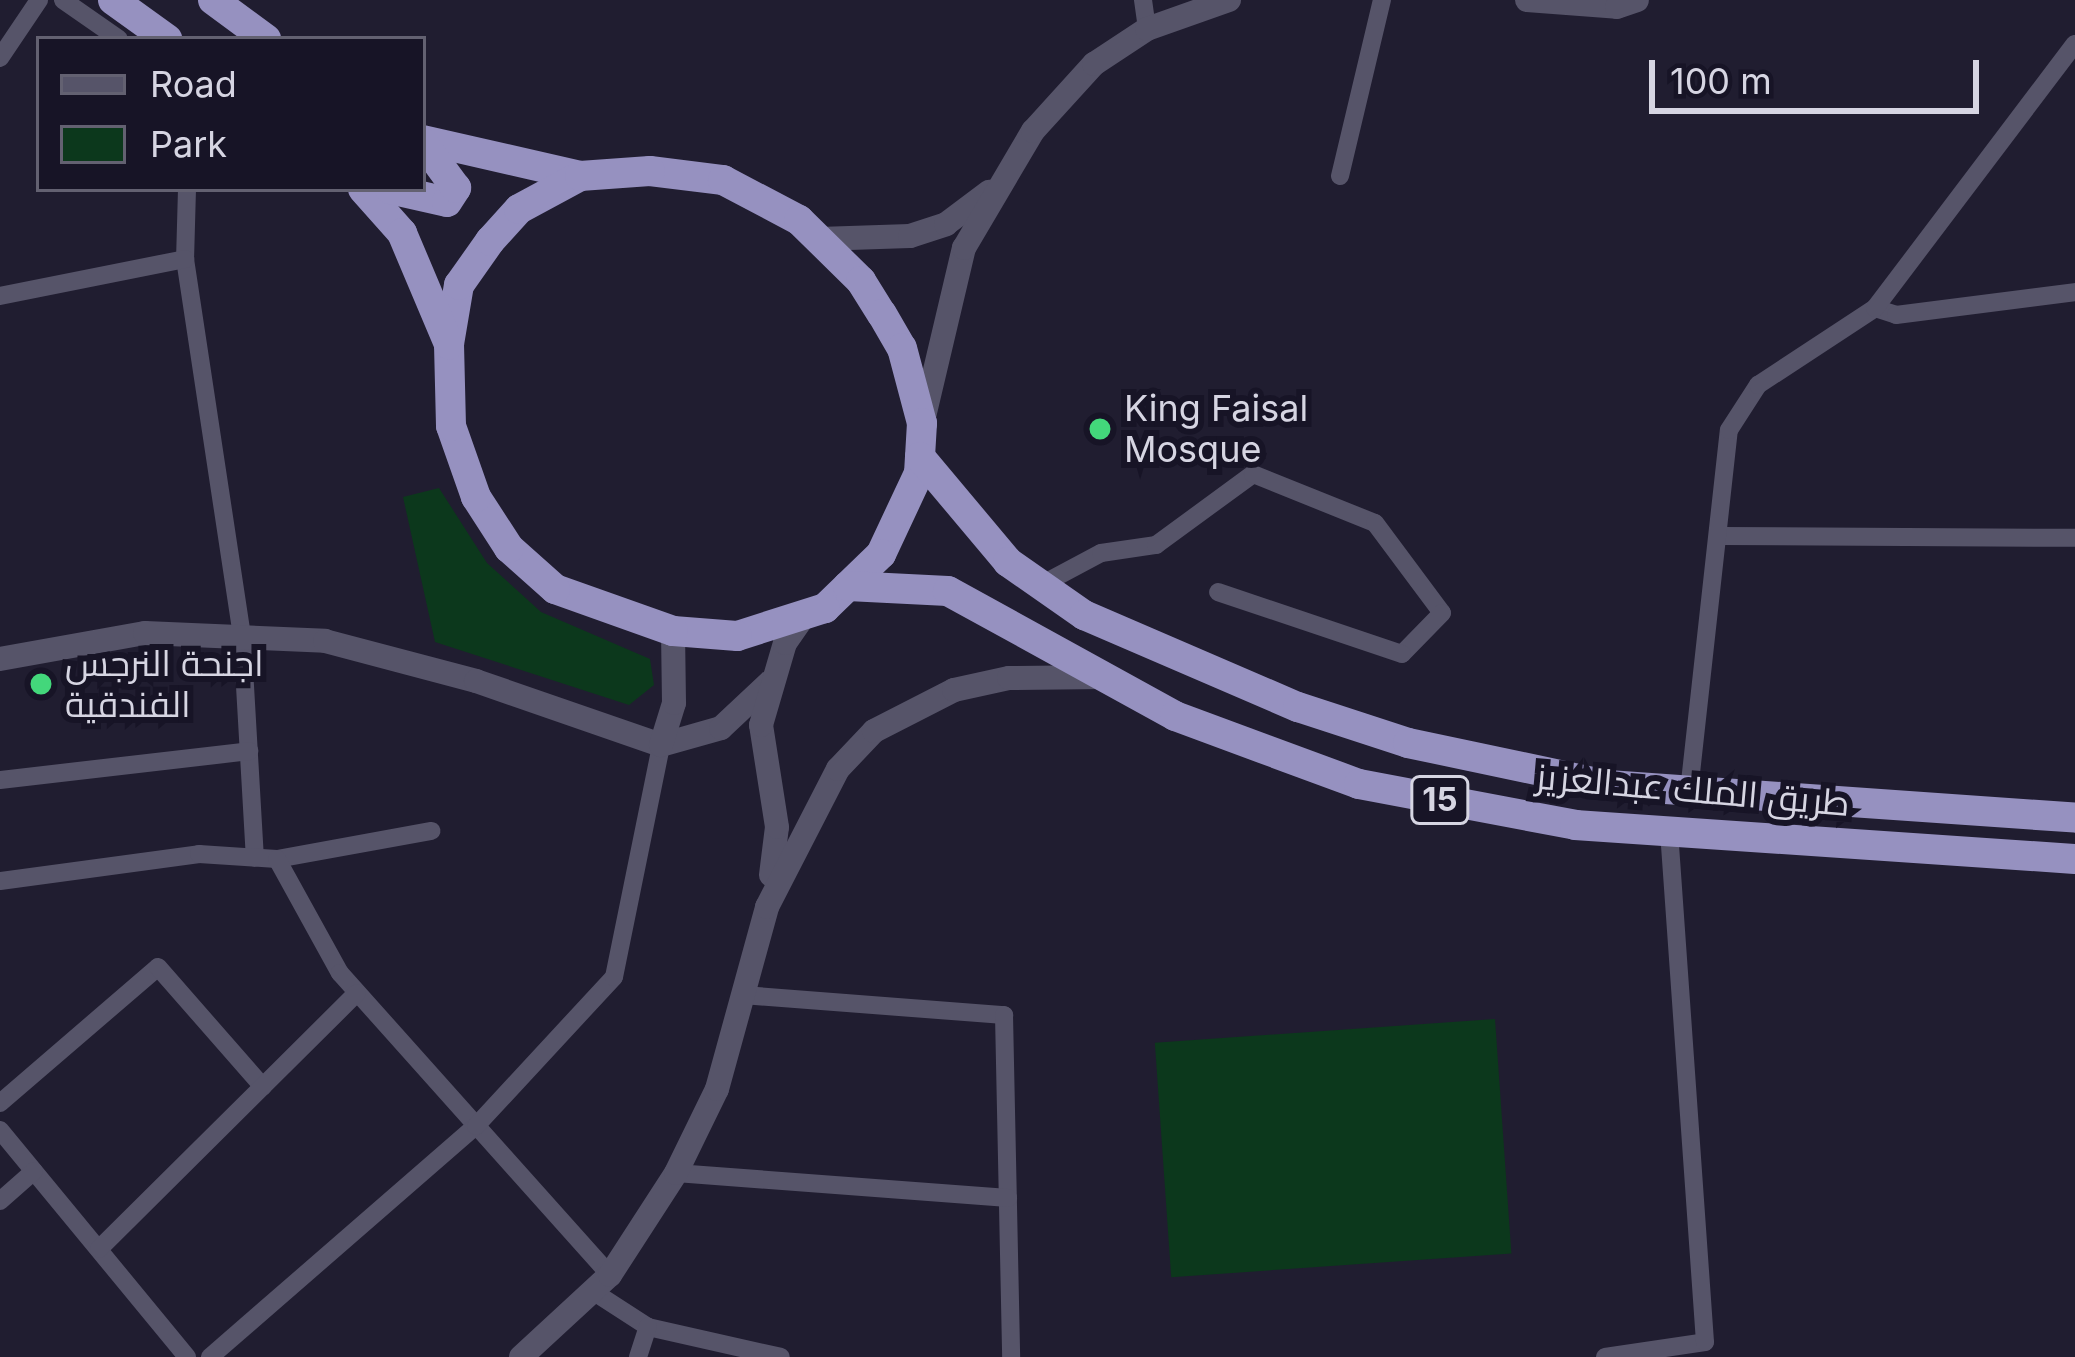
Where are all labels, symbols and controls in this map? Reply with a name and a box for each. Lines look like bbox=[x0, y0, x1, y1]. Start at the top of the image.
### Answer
legend bbox=[36, 36, 426, 192]
scale bar bbox=[1655, 36, 1985, 110]
text: 100 m bbox=[1670, 59, 1772, 103]
text: Road bbox=[150, 62, 237, 106]
text: Park bbox=[150, 122, 227, 166]
place label: King Faisal Mosque bbox=[1124, 386, 1308, 471]
marker: King Faisal Mosque bbox=[1087, 416, 1113, 442]
place label: اجنحة النرجس الفندقية bbox=[65, 641, 264, 726]
marker: اجنحة النرجس الفندقية bbox=[28, 671, 54, 697]
street label: طريق الملك عبدالعزيز bbox=[1534, 755, 1852, 825]
road number: 15 bbox=[1410, 773, 1470, 827]

